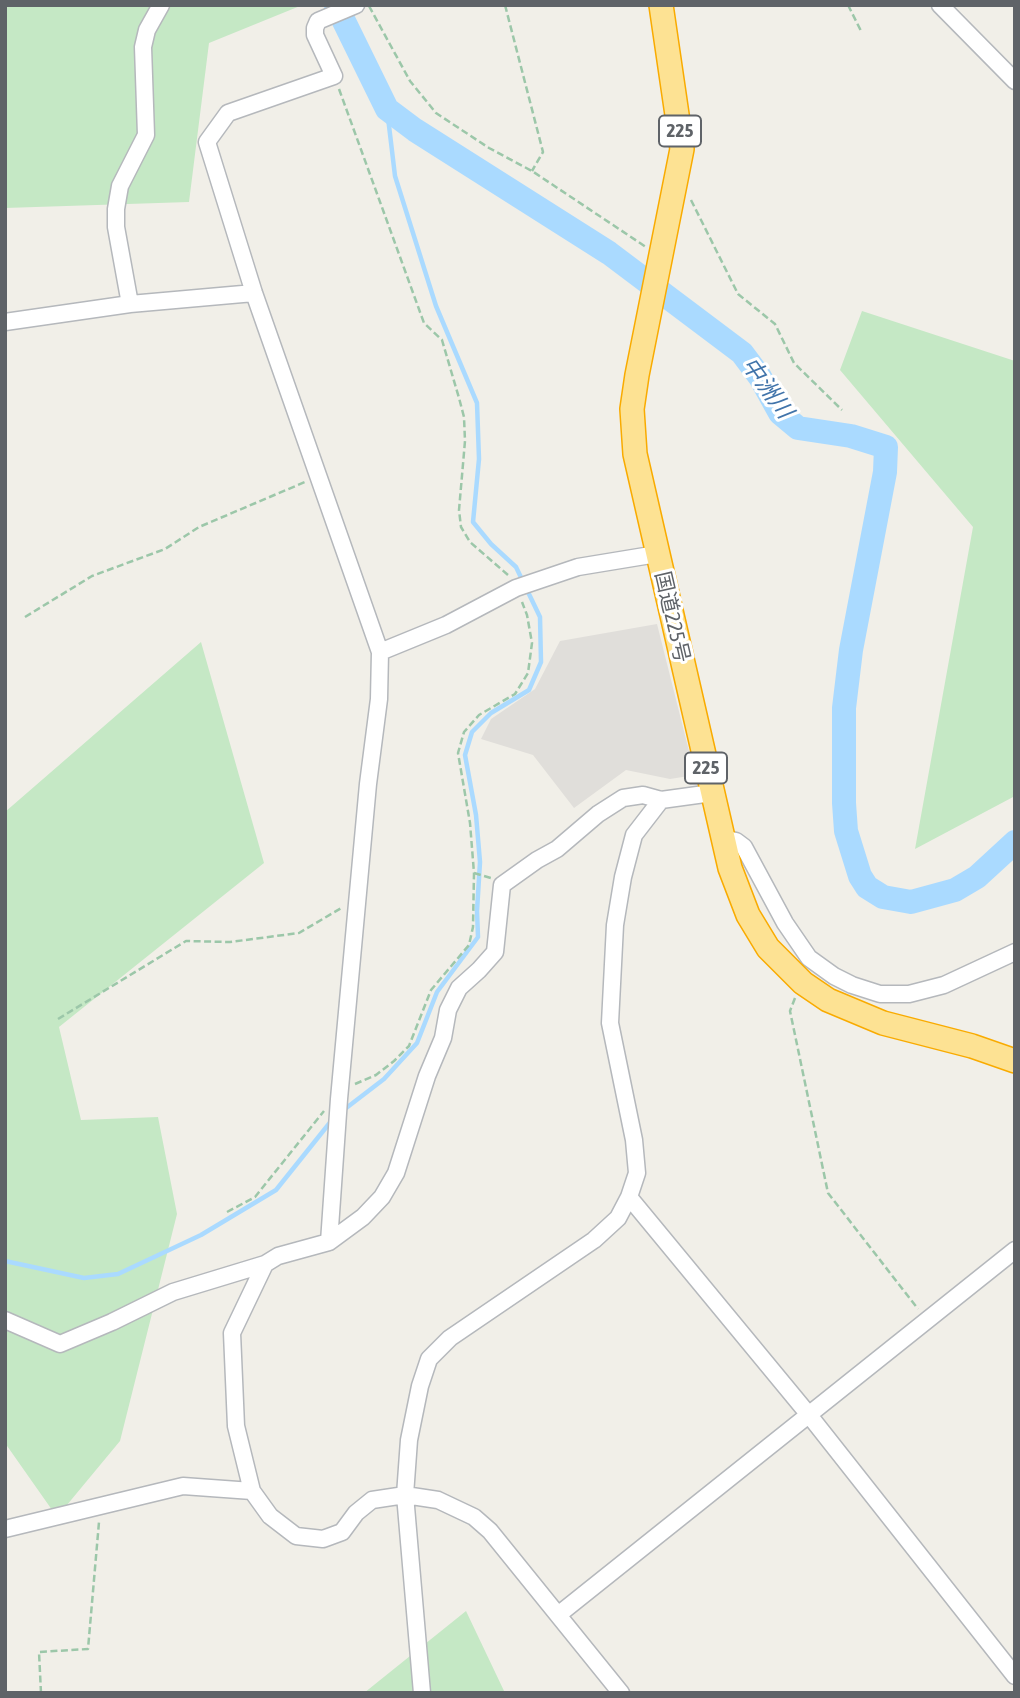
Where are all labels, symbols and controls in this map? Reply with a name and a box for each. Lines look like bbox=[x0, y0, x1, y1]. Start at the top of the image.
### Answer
road number: 225 bbox=[659, 116, 701, 146]
water label: 中洲川 bbox=[736, 352, 798, 424]
street label: 国道225号 bbox=[649, 569, 695, 665]
road number: 225 bbox=[685, 752, 727, 783]

